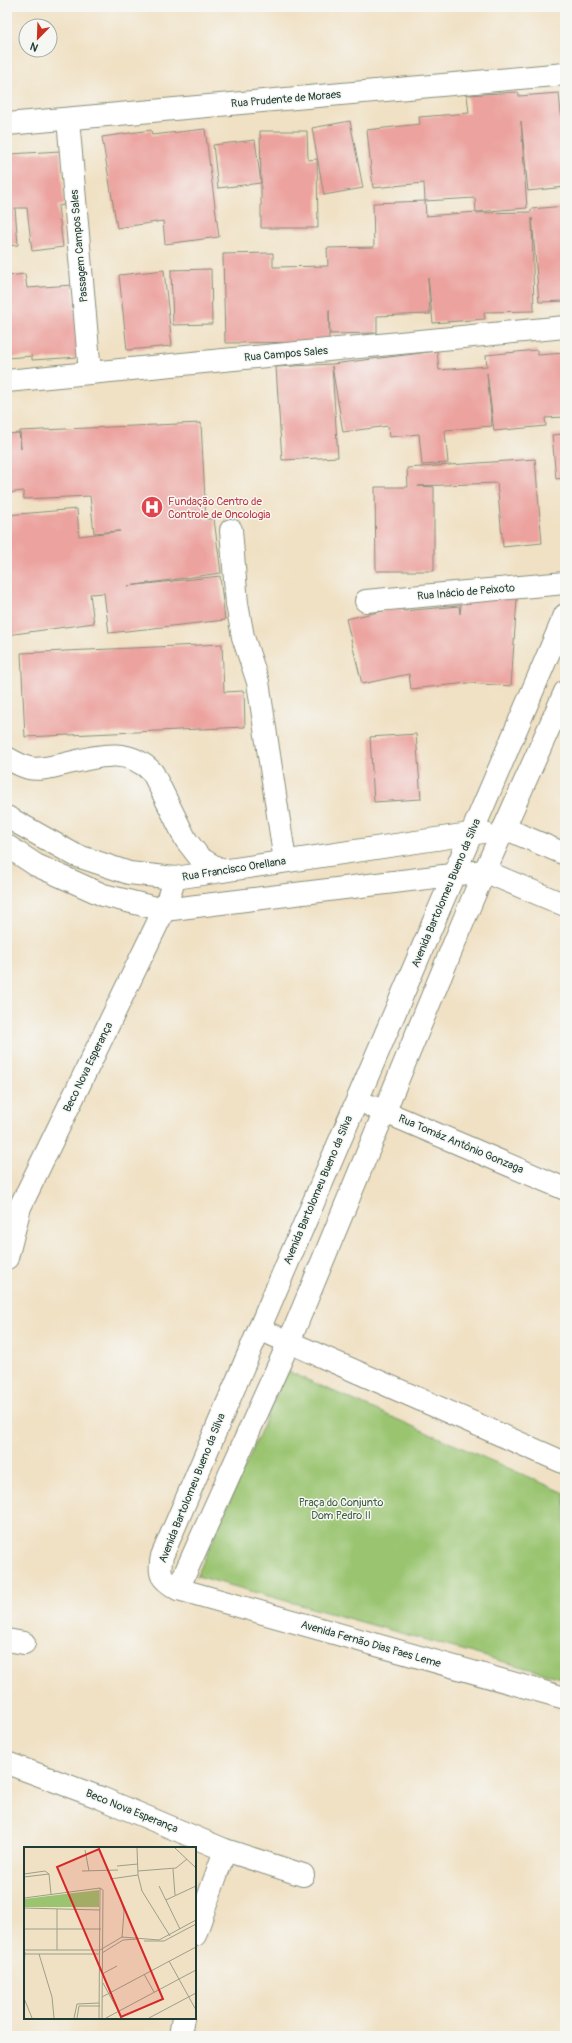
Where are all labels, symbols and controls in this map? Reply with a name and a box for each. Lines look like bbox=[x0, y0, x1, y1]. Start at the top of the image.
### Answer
north arrow bbox=[18, 18, 58, 58]
text: N bbox=[28, 39, 40, 54]
street label: Rua Prudente de Moraes bbox=[230, 88, 342, 110]
street label: Passagem Campos Sales bbox=[68, 189, 90, 303]
street label: Rua Campos Sales bbox=[244, 344, 328, 364]
hospital icon: Fundação Centro de Controle de Oncologia bbox=[139, 494, 165, 520]
place label: Fundação Centro de Controle de Oncologia bbox=[168, 495, 270, 521]
street label: Rua Inácio de Peixoto bbox=[417, 581, 516, 603]
street label: Avenida Bartolomeu Bueno da Silva bbox=[409, 817, 483, 969]
street label: Rua Francisco Orellana bbox=[181, 854, 287, 884]
street label: Beco Nova Esperança bbox=[61, 1020, 115, 1114]
street label: Rua Tomáz Antônio Gonzaga bbox=[397, 1112, 525, 1176]
street label: Avenida Bartolomeu Bueno da Silva bbox=[281, 1114, 355, 1266]
street label: Avenida Bartolomeu Bueno da Silva bbox=[156, 1411, 228, 1565]
park label: Praça do Conjunto Dom Pedro II bbox=[299, 1496, 383, 1522]
street label: Avenida Fernão Dias Paes Leme bbox=[300, 1618, 443, 1670]
street label: Beco Nova Esperança bbox=[84, 1787, 180, 1835]
inset map bbox=[24, 1847, 196, 2019]

